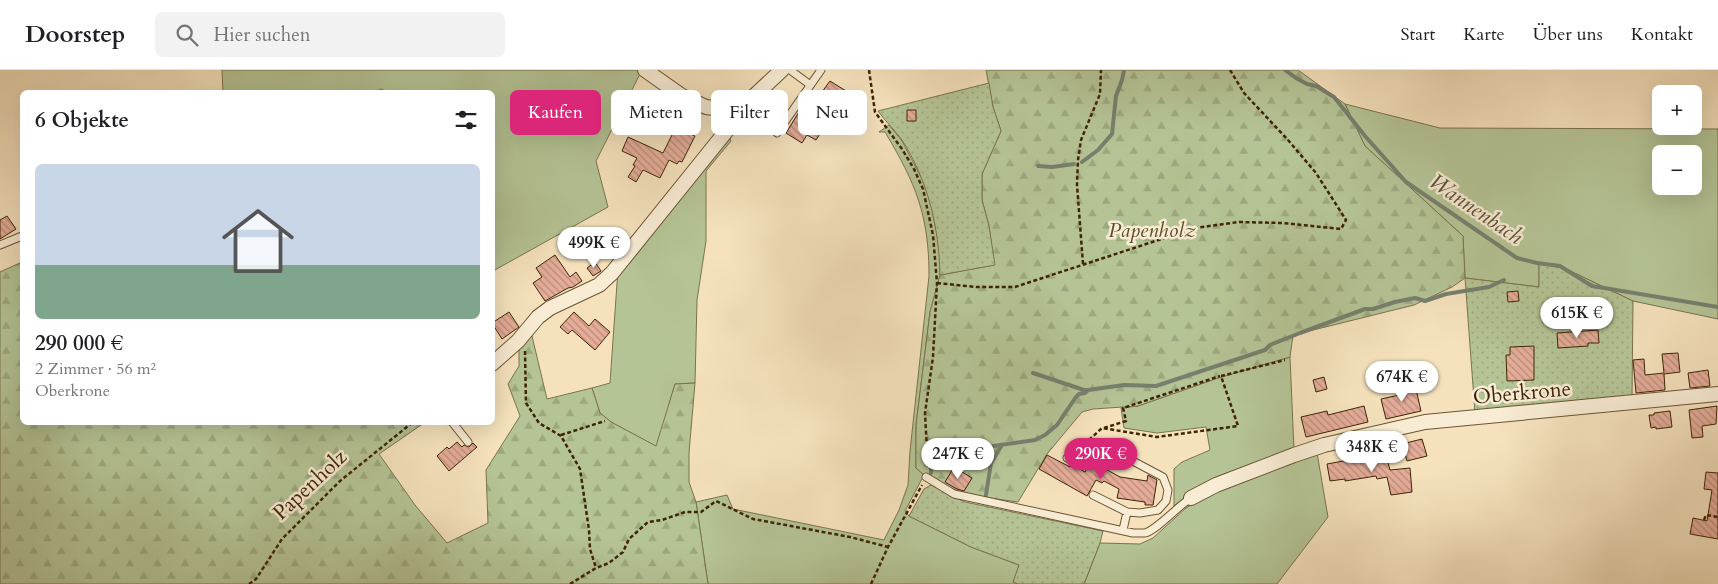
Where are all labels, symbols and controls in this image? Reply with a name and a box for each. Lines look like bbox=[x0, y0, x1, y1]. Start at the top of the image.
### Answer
search box bbox=[155, 12, 505, 57]
text: Doorstep bbox=[25, 18, 125, 51]
icon: search bbox=[173, 21, 201, 49]
text: Hier suchen bbox=[213, 22, 311, 48]
text: Start bbox=[1400, 22, 1435, 47]
text: Karte bbox=[1463, 22, 1505, 47]
text: Über uns bbox=[1533, 22, 1603, 47]
text: Kontakt bbox=[1631, 22, 1693, 47]
map controls bbox=[1652, 85, 1702, 195]
button: + bbox=[1652, 85, 1702, 135]
chip: Kaufen bbox=[510, 90, 601, 135]
chip: Mieten bbox=[611, 90, 701, 135]
chip: Filter bbox=[711, 90, 788, 135]
chip: Neu bbox=[798, 90, 867, 135]
text: 6 Objekte bbox=[35, 106, 129, 135]
icon: filters bbox=[452, 106, 480, 134]
button: − bbox=[1652, 145, 1702, 195]
water label: Wannenbach bbox=[1423, 167, 1529, 252]
icon: home bbox=[213, 196, 303, 286]
park label: Papenholz bbox=[1108, 216, 1196, 245]
pin: 499K € bbox=[553, 226, 635, 269]
text: 499K € bbox=[568, 232, 620, 254]
pin: 615K € bbox=[1536, 296, 1618, 339]
text: 615K € bbox=[1551, 302, 1603, 324]
text: 290 000 € bbox=[35, 329, 123, 358]
text: 2 Zimmer · 56 m² bbox=[35, 358, 156, 380]
pin: 674K € bbox=[1361, 360, 1443, 403]
text: 674K € bbox=[1376, 366, 1428, 388]
street label: Oberkrone bbox=[1472, 374, 1572, 412]
text: Oberkrone bbox=[35, 380, 110, 402]
pin: 348K € bbox=[1331, 430, 1413, 473]
text: 348K € bbox=[1346, 436, 1398, 458]
pin: 247K € bbox=[917, 438, 999, 480]
pin: 290K € bbox=[1060, 438, 1142, 480]
street label: Papenholz bbox=[267, 443, 354, 527]
text: 247K € bbox=[932, 443, 984, 465]
text: 290K € bbox=[1075, 443, 1127, 465]

